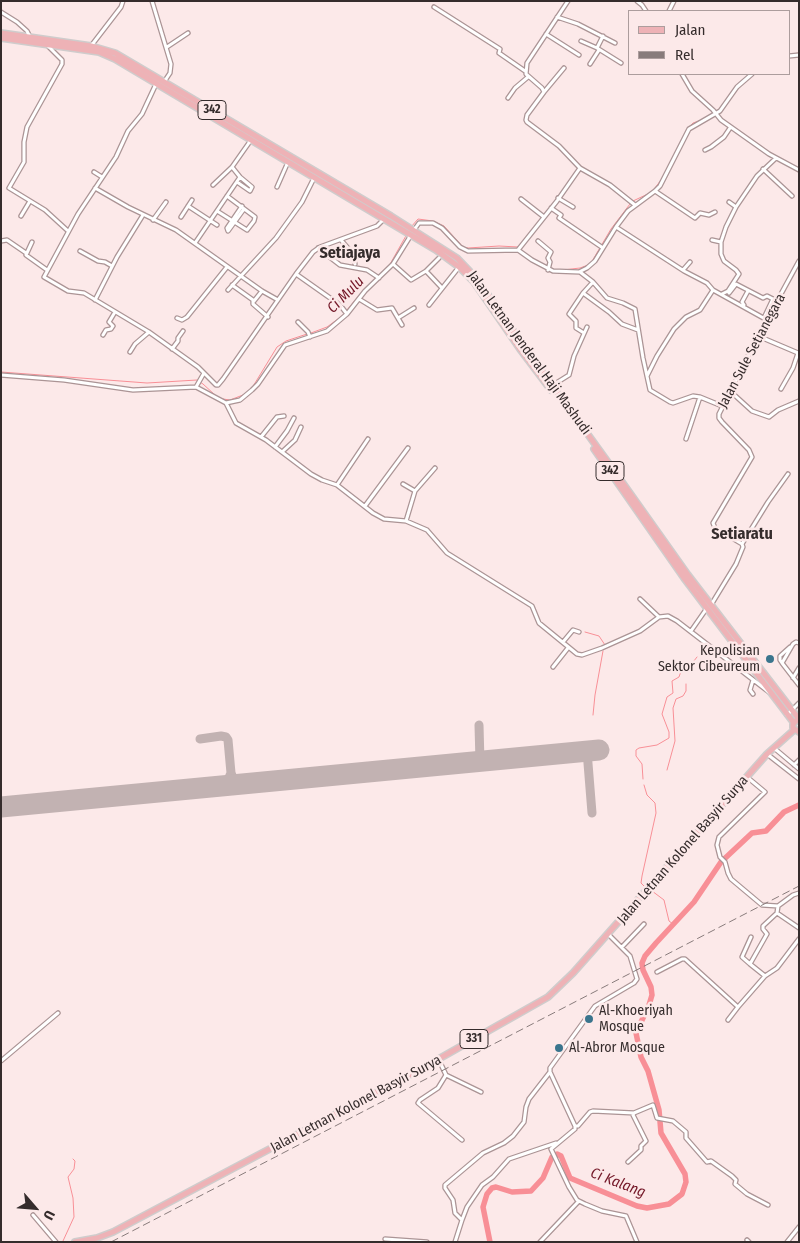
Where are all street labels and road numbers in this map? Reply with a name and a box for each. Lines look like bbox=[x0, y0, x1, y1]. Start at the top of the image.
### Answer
road number: 342 bbox=[198, 100, 226, 120]
street label: Jalan Letnan Jenderal Haji Mashudi bbox=[464, 268, 594, 438]
street label: Jalan Sule Setianegara bbox=[715, 291, 789, 411]
road number: 342 bbox=[596, 462, 624, 481]
street label: Jalan Letnan Kolonel Basyir Surya bbox=[614, 772, 752, 928]
road number: 331 bbox=[460, 1030, 488, 1048]
street label: Jalan Letnan Kolonel Basyir Surya bbox=[268, 1052, 444, 1156]

